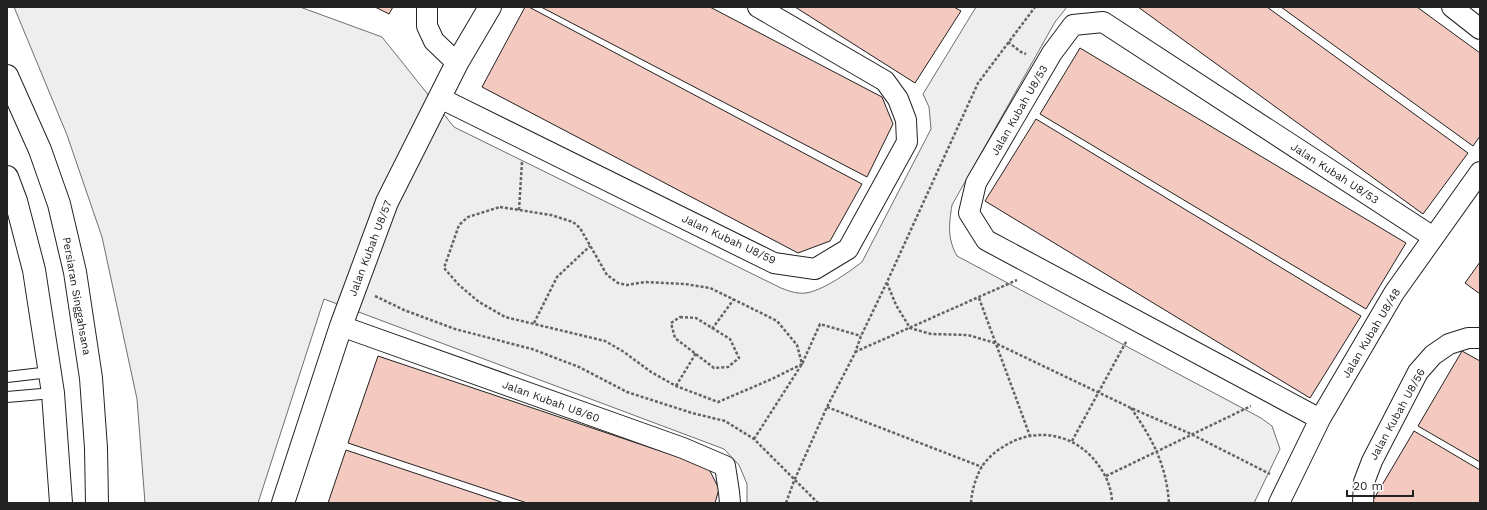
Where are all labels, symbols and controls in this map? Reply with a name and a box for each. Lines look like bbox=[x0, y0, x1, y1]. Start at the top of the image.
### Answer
street label: Jalan Kubah U8/53 bbox=[988, 63, 1051, 158]
street label: Jalan Kubah U8/53 bbox=[1288, 140, 1381, 207]
street label: Jalan Kubah U8/57 bbox=[346, 198, 395, 298]
street label: Jalan Kubah U8/59 bbox=[680, 212, 778, 267]
street label: Persiaran Singgahsana bbox=[60, 236, 93, 356]
street label: Jalan Kubah U8/48 bbox=[1340, 286, 1403, 380]
street label: Jalan Kubah U8/56 bbox=[1367, 366, 1428, 462]
street label: Jalan Kubah U8/60 bbox=[500, 378, 601, 425]
scale bar bbox=[1347, 472, 1413, 498]
text: 20 m bbox=[1353, 479, 1383, 493]

